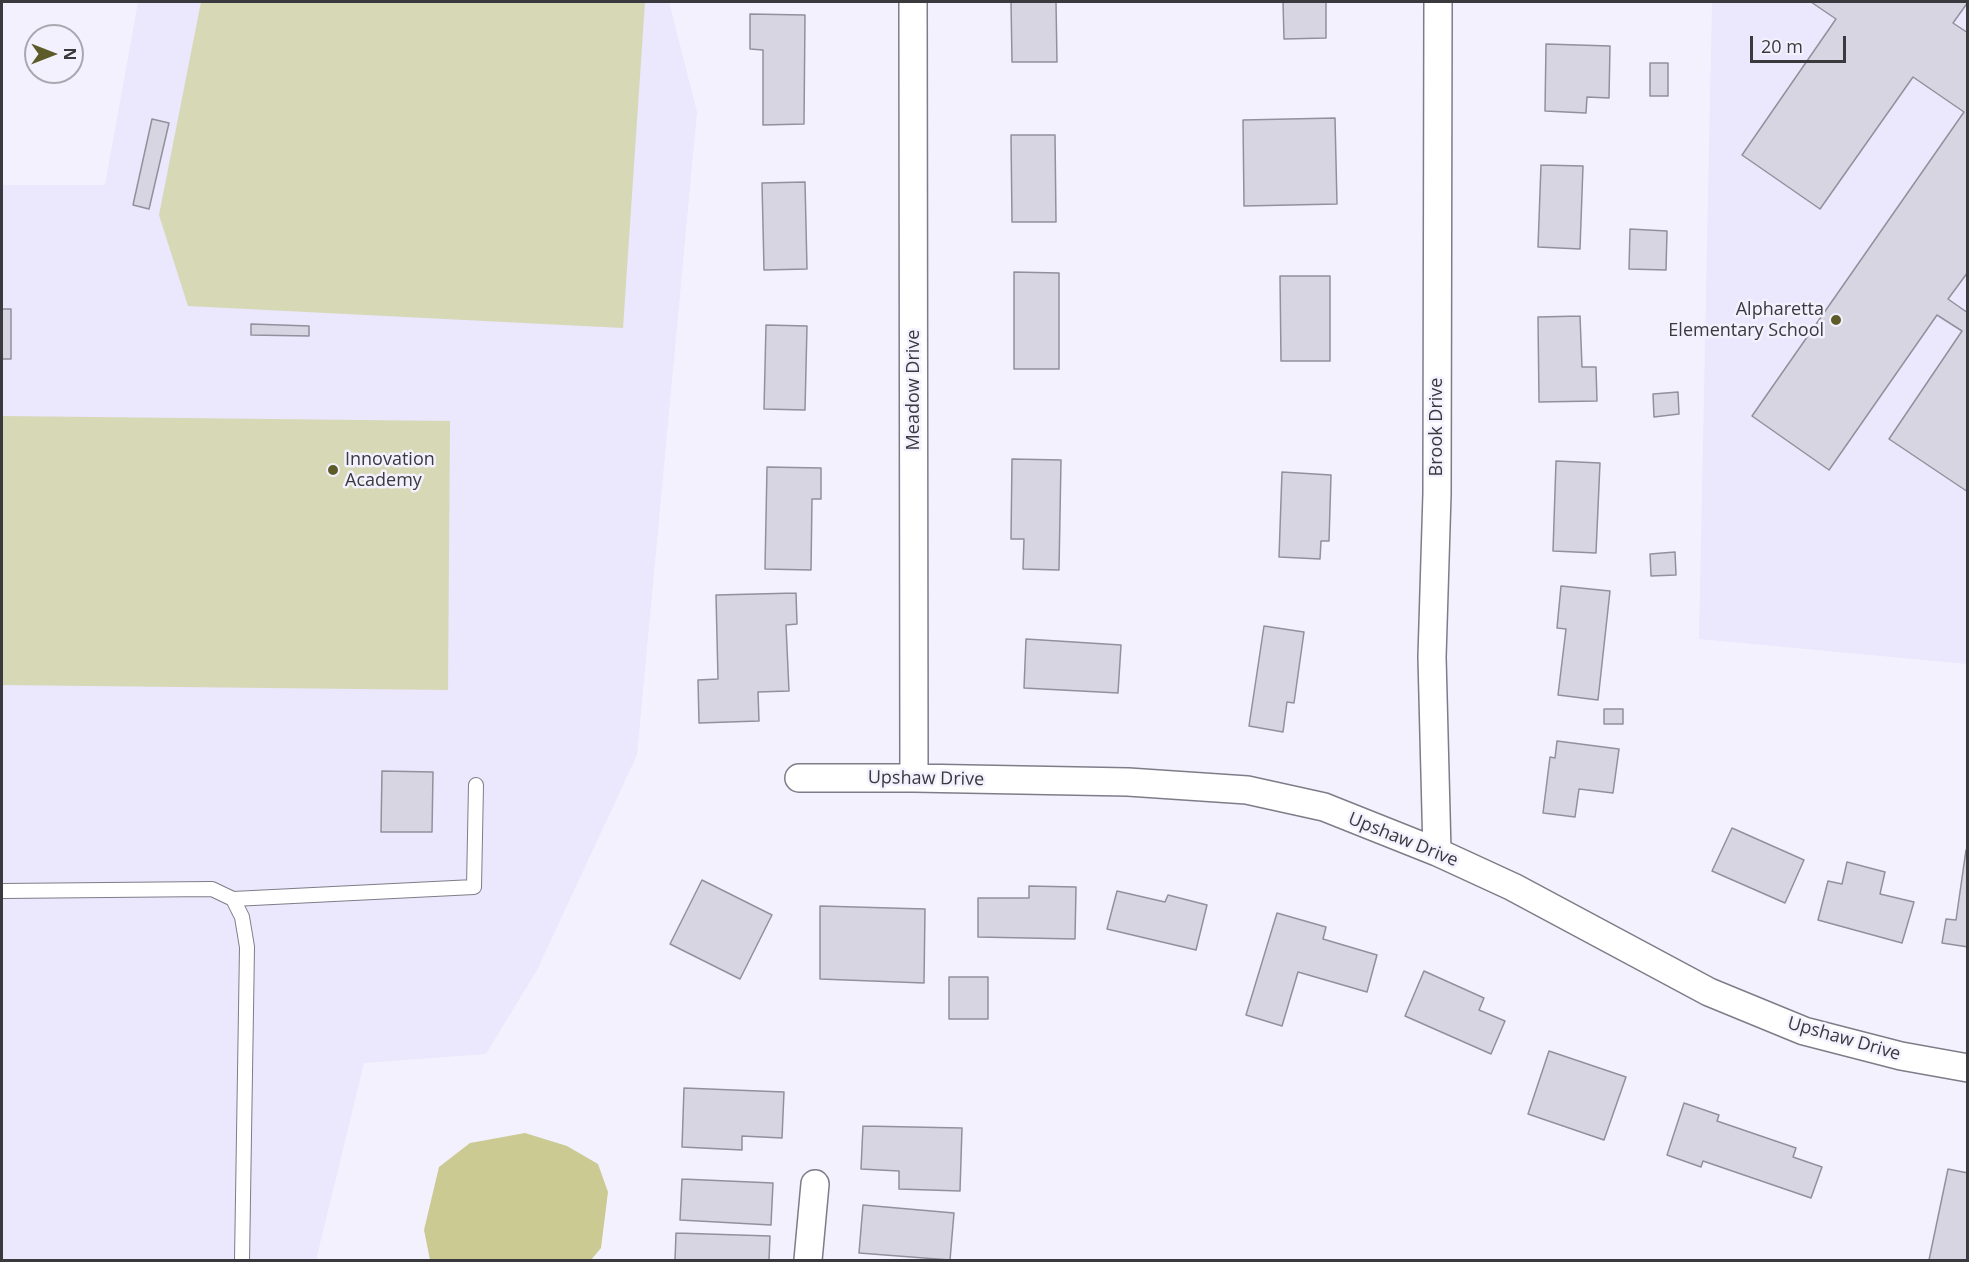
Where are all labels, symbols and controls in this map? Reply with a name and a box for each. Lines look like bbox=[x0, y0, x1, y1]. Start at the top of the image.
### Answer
north arrow bbox=[24, 24, 84, 84]
scale bar bbox=[1753, 24, 1849, 62]
text: 20 m bbox=[1761, 34, 1803, 58]
text: N bbox=[59, 47, 81, 61]
place label: Alpharetta Elementary School bbox=[1668, 299, 1824, 342]
marker: Alpharetta Elementary School bbox=[1829, 313, 1843, 327]
street label: Meadow Drive bbox=[903, 330, 925, 450]
street label: Brook Drive bbox=[1426, 378, 1448, 476]
place label: Innovation Academy bbox=[345, 449, 435, 492]
marker: Innovation Academy bbox=[326, 463, 340, 477]
street label: Upshaw Drive bbox=[868, 767, 984, 791]
street label: Upshaw Drive bbox=[1345, 808, 1461, 872]
street label: Upshaw Drive bbox=[1785, 1013, 1903, 1065]

